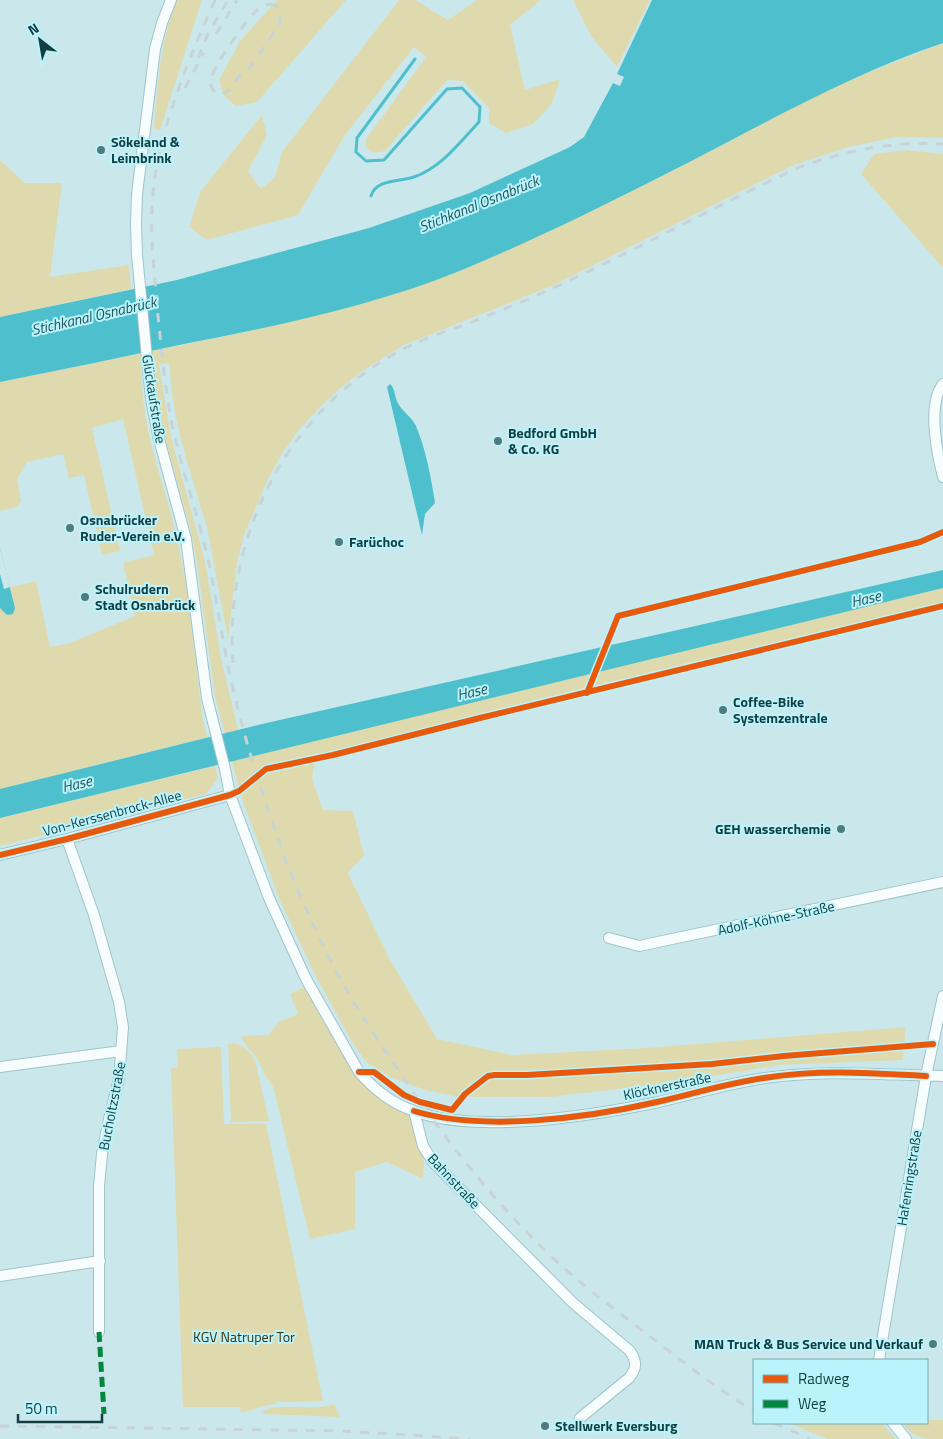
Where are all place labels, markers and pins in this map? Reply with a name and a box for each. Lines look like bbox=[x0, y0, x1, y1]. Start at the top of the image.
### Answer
place label: Sökeland & Leimbrink bbox=[111, 131, 180, 168]
marker: Sökeland & Leimbrink bbox=[95, 144, 107, 156]
place label: Bedford GmbH & Co. KG bbox=[508, 422, 597, 459]
marker: Bedford GmbH & Co. KG bbox=[492, 435, 504, 447]
place label: Osnabrücker Ruder-Verein e.V. bbox=[80, 509, 185, 546]
marker: Osnabrücker Ruder-Verein e.V. bbox=[64, 522, 76, 534]
place label: Farüchoc bbox=[349, 531, 404, 552]
marker: Farüchoc bbox=[333, 536, 345, 548]
place label: Schulrudern Stadt Osnabrück bbox=[95, 578, 196, 615]
marker: Schulrudern Stadt Osnabrück bbox=[79, 591, 91, 603]
place label: Coffee-Bike Systemzentrale bbox=[733, 691, 828, 728]
marker: Coffee-Bike Systemzentrale bbox=[717, 704, 729, 716]
place label: GEH wasserchemie bbox=[715, 818, 831, 839]
marker: GEH wasserchemie bbox=[835, 823, 847, 835]
place label: MAN Truck & Bus Service und Verkauf bbox=[694, 1333, 923, 1354]
marker: MAN Truck & Bus Service und Verkauf bbox=[927, 1338, 939, 1350]
place label: Stellwerk Eversburg bbox=[555, 1415, 678, 1436]
marker: Stellwerk Eversburg bbox=[539, 1420, 551, 1432]

